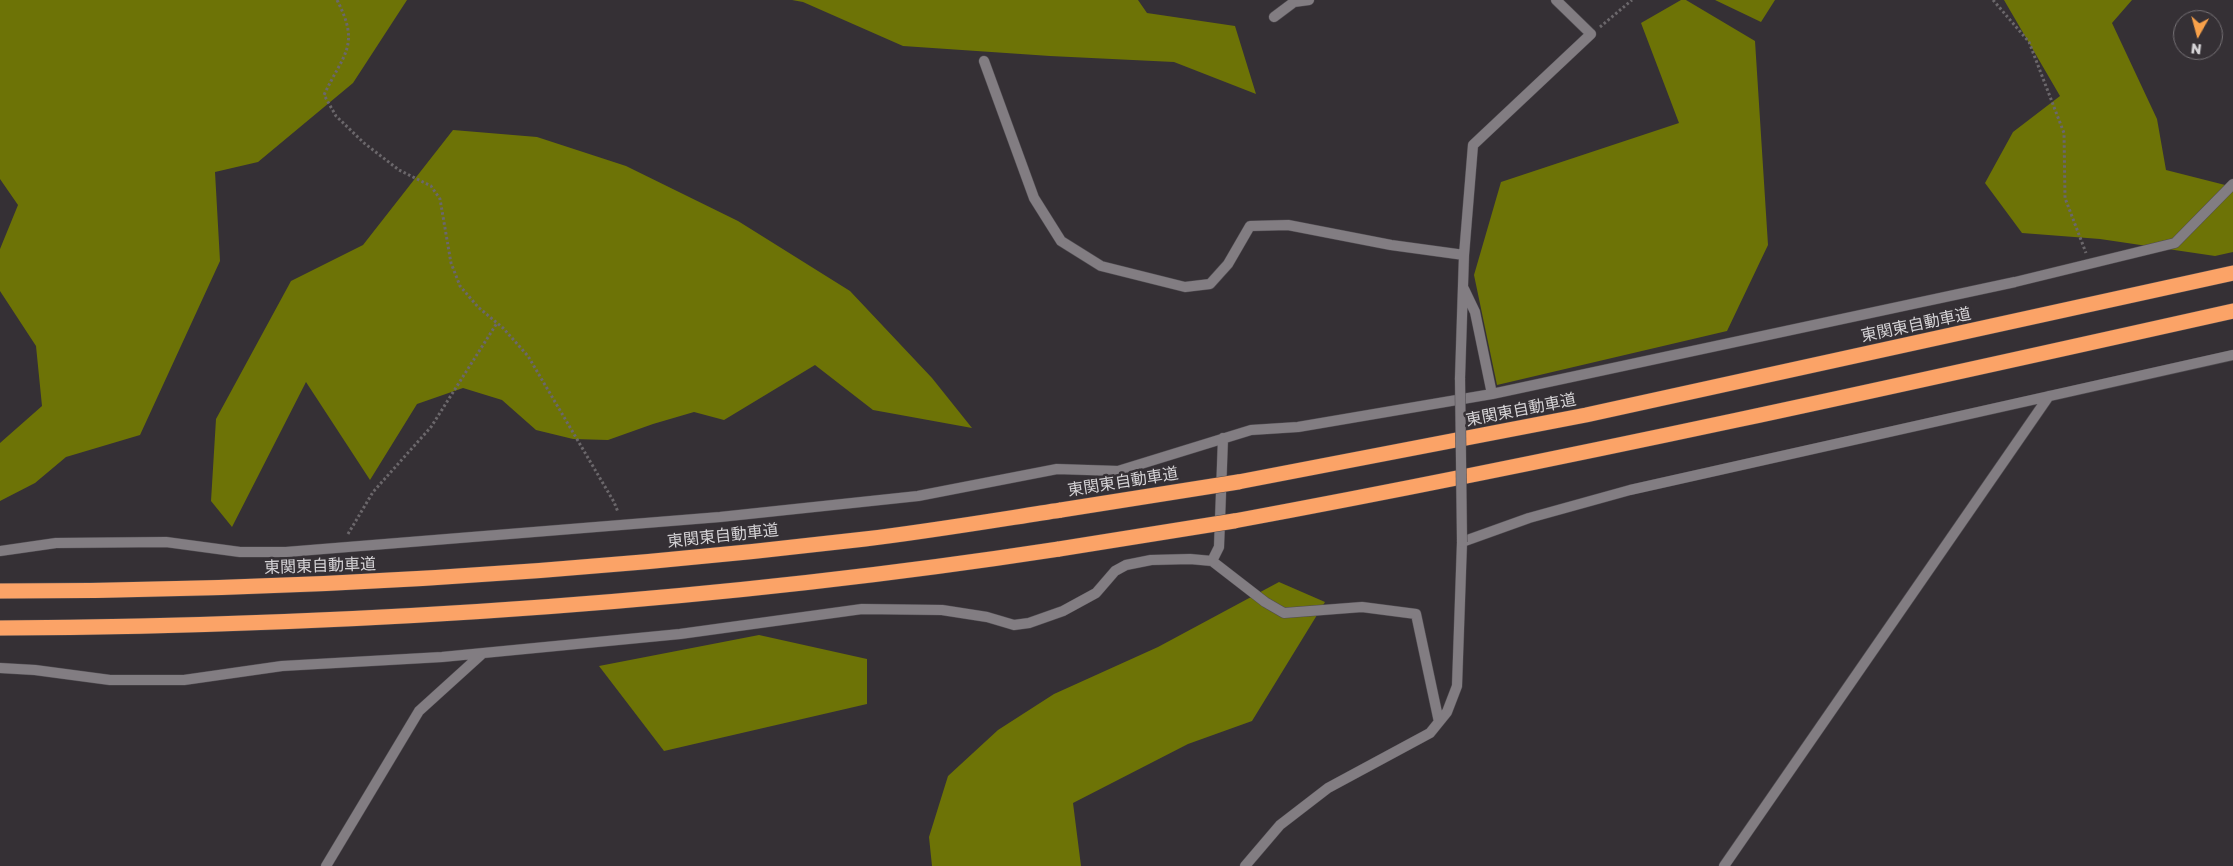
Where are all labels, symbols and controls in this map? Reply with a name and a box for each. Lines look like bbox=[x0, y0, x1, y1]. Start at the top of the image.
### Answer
north arrow bbox=[2173, 10, 2223, 60]
text: N bbox=[2190, 40, 2203, 58]
street label: 東関東自動車道 bbox=[1859, 304, 1973, 346]
street label: 東関東自動車道 bbox=[1464, 390, 1578, 430]
street label: 東関東自動車道 bbox=[1066, 464, 1180, 500]
street label: 東関東自動車道 bbox=[666, 521, 780, 551]
street label: 東関東自動車道 bbox=[264, 554, 376, 578]

